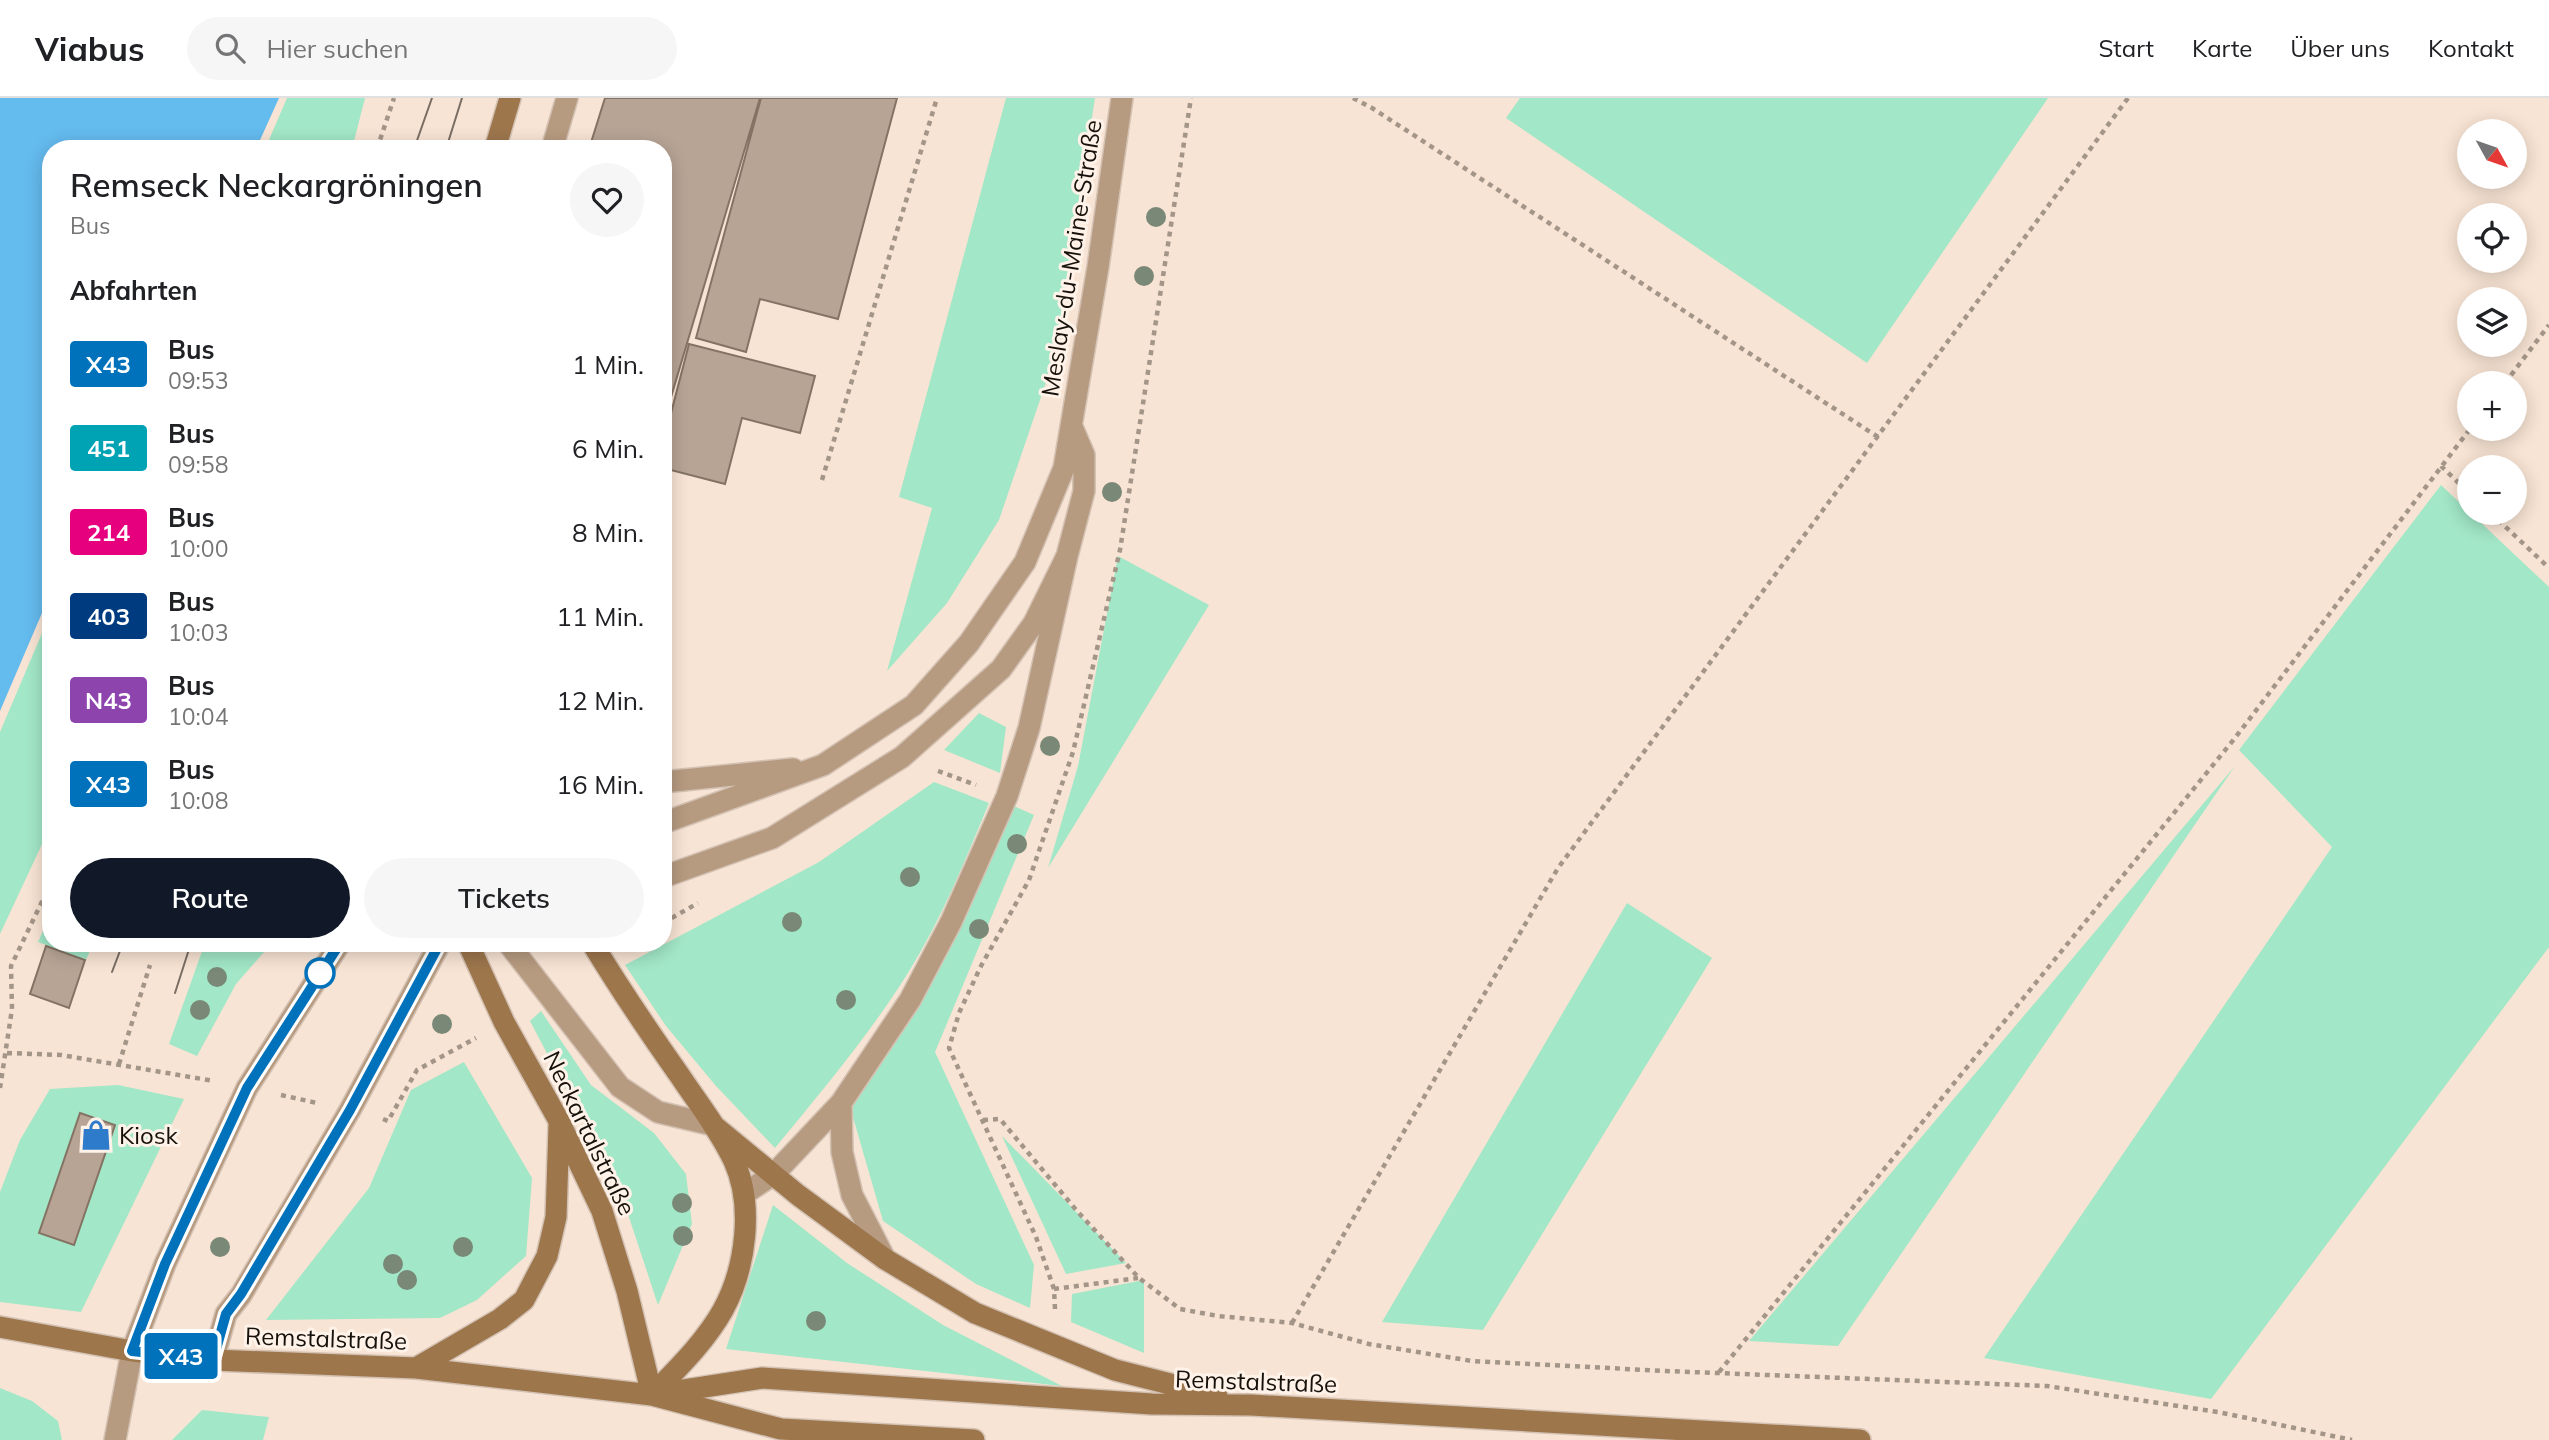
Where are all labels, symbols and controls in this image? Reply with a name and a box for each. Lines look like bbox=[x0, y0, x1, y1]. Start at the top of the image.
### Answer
search box bbox=[187, 17, 677, 80]
text: Viabus bbox=[35, 28, 145, 69]
icon: search bbox=[211, 29, 249, 67]
text: Hier suchen bbox=[267, 32, 408, 65]
text: Start bbox=[2098, 33, 2154, 63]
text: Karte bbox=[2192, 33, 2252, 63]
text: Über uns bbox=[2290, 33, 2390, 63]
text: Kontakt bbox=[2428, 33, 2514, 63]
street label: Meslay-du-Maine-Straße bbox=[1034, 118, 1108, 398]
north arrow bbox=[2457, 119, 2527, 189]
map controls bbox=[2457, 119, 2527, 525]
button: heart bbox=[570, 163, 644, 237]
text: Remseck Neckargröningen bbox=[70, 164, 483, 205]
button: locate bbox=[2457, 203, 2527, 273]
text: Bus bbox=[70, 211, 110, 240]
text: Abfahrten bbox=[70, 274, 197, 307]
button: layers bbox=[2457, 287, 2527, 357]
text: Bus bbox=[168, 333, 214, 366]
text: 1 Min. bbox=[572, 348, 644, 381]
text: X43 bbox=[86, 349, 131, 379]
text: 09:53 bbox=[168, 366, 228, 395]
button: + bbox=[2457, 371, 2527, 441]
text: Bus bbox=[168, 417, 214, 450]
text: 6 Min. bbox=[572, 432, 644, 465]
text: 451 bbox=[87, 433, 130, 463]
text: 09:58 bbox=[168, 450, 228, 479]
button: − bbox=[2457, 455, 2527, 525]
text: Bus bbox=[168, 501, 214, 534]
text: 8 Min. bbox=[572, 516, 644, 549]
text: 214 bbox=[87, 517, 130, 547]
text: 10:00 bbox=[168, 534, 228, 563]
text: Bus bbox=[168, 585, 214, 618]
text: 11 Min. bbox=[556, 600, 644, 633]
text: 403 bbox=[87, 601, 130, 631]
text: 10:03 bbox=[168, 618, 228, 647]
text: Bus bbox=[168, 669, 214, 702]
text: 12 Min. bbox=[556, 684, 644, 717]
text: N43 bbox=[85, 685, 132, 715]
text: 10:04 bbox=[168, 702, 228, 731]
text: Bus bbox=[168, 753, 214, 786]
text: 16 Min. bbox=[556, 768, 644, 801]
text: X43 bbox=[86, 769, 131, 799]
text: 10:08 bbox=[168, 786, 228, 815]
button: Route bbox=[70, 858, 350, 938]
button: Tickets bbox=[364, 858, 644, 938]
unlabelled marker bbox=[305, 958, 335, 988]
street label: Neckartalstraße bbox=[537, 1046, 643, 1220]
shop icon: Kiosk bbox=[79, 1118, 113, 1152]
place label: Kiosk bbox=[119, 1120, 179, 1150]
street label: Remstalstraße bbox=[244, 1320, 408, 1356]
line badge: X43 bbox=[141, 1333, 221, 1379]
text: X43 bbox=[159, 1341, 203, 1371]
street label: Remstalstraße bbox=[1174, 1363, 1338, 1399]

